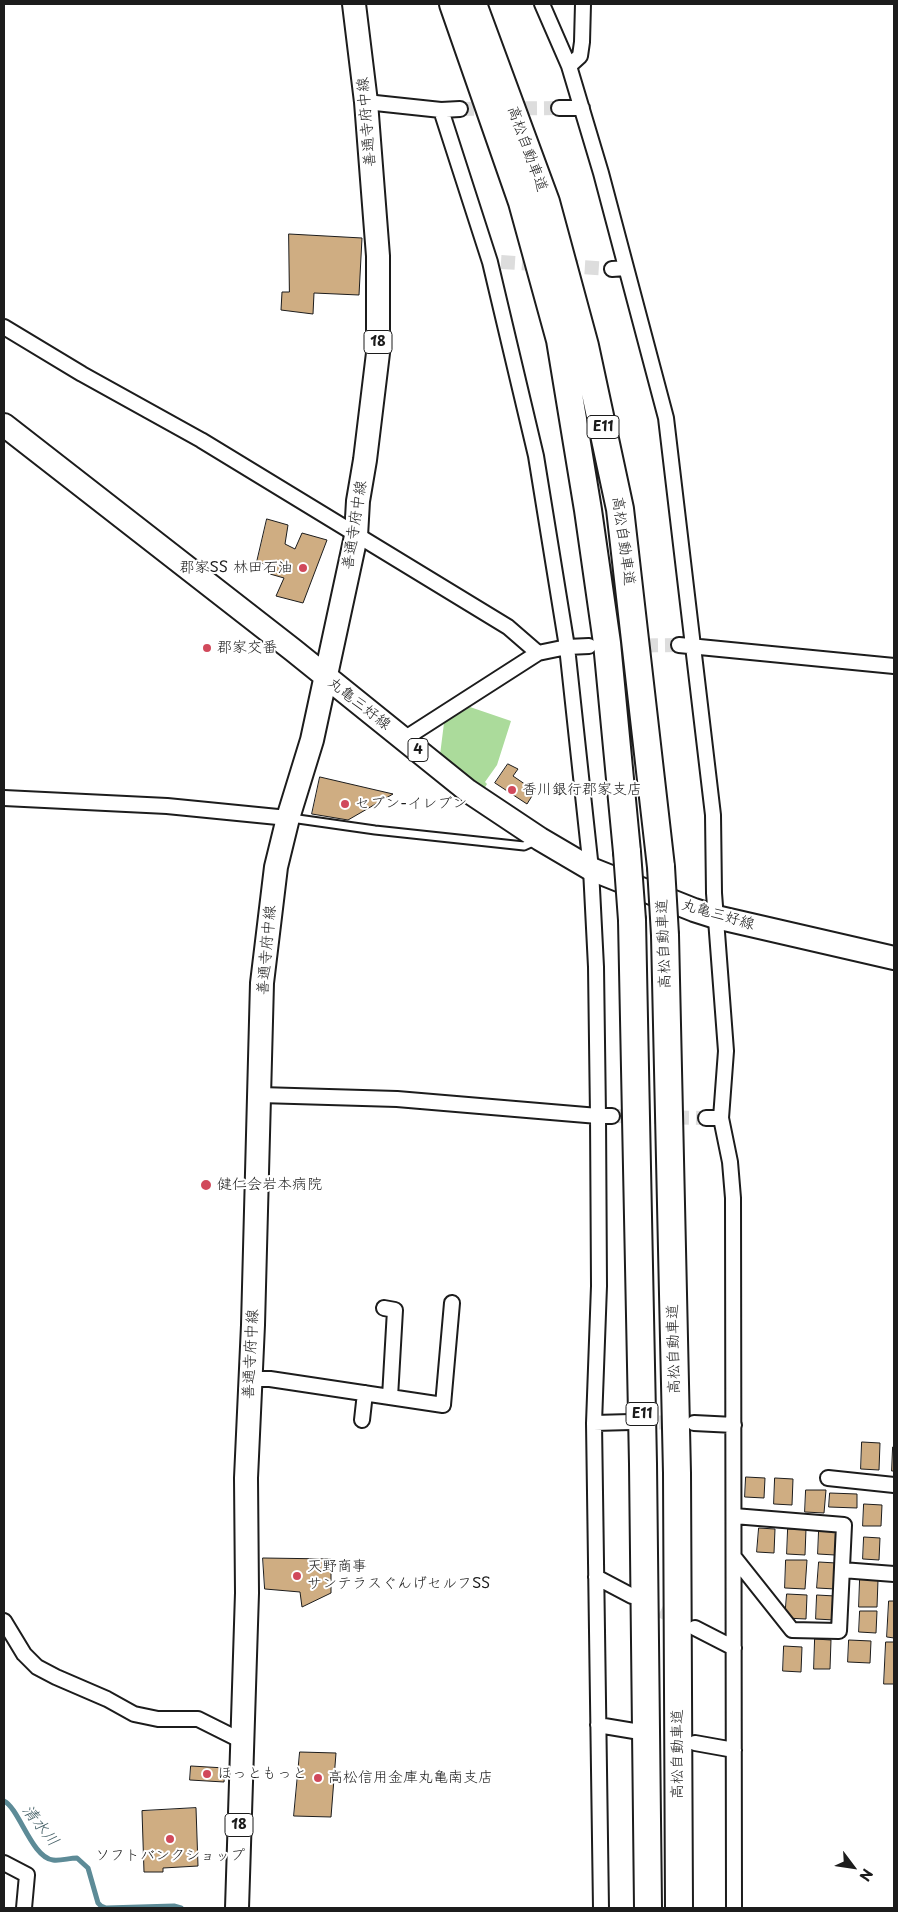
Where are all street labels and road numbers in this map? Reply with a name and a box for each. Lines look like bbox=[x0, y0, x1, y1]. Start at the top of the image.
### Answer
street label: 善通寺府中線 bbox=[354, 76, 380, 168]
street label: 高松自動車道 bbox=[503, 104, 551, 194]
road number: 18 bbox=[364, 331, 392, 354]
road number: E11 bbox=[587, 416, 619, 438]
street label: 善通寺府中線 bbox=[339, 479, 371, 571]
street label: 高松自動車道 bbox=[608, 495, 638, 587]
street label: 丸亀三好線 bbox=[324, 674, 394, 734]
road number: 4 bbox=[408, 738, 428, 762]
street label: 丸亀三好線 bbox=[679, 896, 757, 934]
street label: 高松自動車道 bbox=[653, 899, 675, 989]
street label: 善通寺府中線 bbox=[254, 904, 280, 996]
street label: 高松自動車道 bbox=[664, 1304, 684, 1394]
street label: 善通寺府中線 bbox=[240, 1309, 262, 1399]
road number: E11 bbox=[626, 1402, 658, 1426]
street label: 高松自動車道 bbox=[669, 1709, 687, 1799]
road number: 18 bbox=[225, 1814, 253, 1836]

